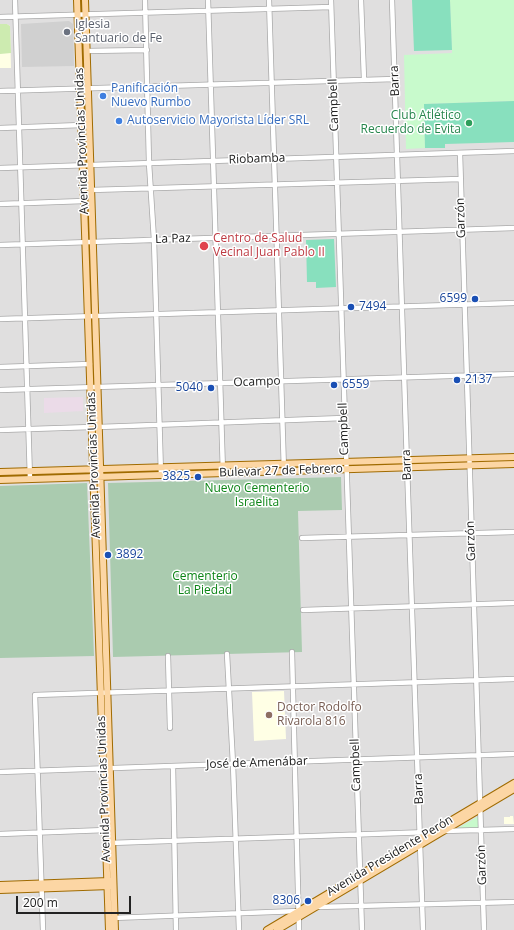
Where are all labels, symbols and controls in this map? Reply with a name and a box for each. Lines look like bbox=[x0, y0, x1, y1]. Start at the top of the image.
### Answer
place label: Iglesia Santuario de Fe bbox=[75, 18, 162, 46]
marker: Iglesia Santuario de Fe bbox=[62, 27, 72, 37]
street label: Barra bbox=[387, 65, 403, 97]
street label: Avenida Provincias Unidas bbox=[72, 67, 92, 215]
street label: Campbell bbox=[326, 78, 342, 132]
place label: Panificación Nuevo Rumbo bbox=[111, 82, 191, 110]
marker: Panificación Nuevo Rumbo bbox=[98, 91, 108, 101]
place label: Club Atlético Recuerdo de Evita bbox=[361, 109, 461, 137]
place label: Autoservicio Mayorista Líder SRL bbox=[127, 114, 309, 128]
marker: Autoservicio Mayorista Líder SRL bbox=[114, 116, 124, 126]
marker: Club Atlético Recuerdo de Evita bbox=[464, 118, 474, 128]
street label: Riobamba bbox=[228, 151, 286, 167]
street label: Garzón bbox=[453, 198, 469, 238]
street label: La Paz bbox=[155, 231, 191, 247]
place label: Centro de Salud Vecinal Juan Pablo II bbox=[213, 232, 325, 260]
marker: Centro de Salud Vecinal Juan Pablo II bbox=[198, 240, 210, 252]
place label: 6599 bbox=[440, 292, 467, 306]
marker: 6599 bbox=[470, 294, 480, 304]
place label: 7494 bbox=[359, 300, 386, 314]
marker: 7494 bbox=[346, 302, 356, 312]
place label: 2137 bbox=[465, 373, 492, 387]
street label: Ocampo bbox=[233, 374, 281, 390]
marker: 2137 bbox=[452, 375, 462, 385]
place label: 6559 bbox=[342, 378, 369, 392]
marker: 6559 bbox=[329, 380, 339, 390]
place label: 5040 bbox=[176, 381, 203, 395]
marker: 5040 bbox=[206, 383, 216, 393]
street label: Avenida Provincias Unidas bbox=[84, 391, 104, 539]
street label: Campbell bbox=[336, 402, 352, 456]
street label: Barra bbox=[399, 449, 415, 481]
street label: Bulevar 27 de Febrero bbox=[219, 462, 343, 480]
place label: 3825 bbox=[163, 470, 190, 484]
marker: 3825 bbox=[193, 472, 203, 482]
park label: Nuevo Cementerio Israelita bbox=[204, 482, 310, 510]
street label: Garzón bbox=[463, 521, 479, 561]
place label: 3892 bbox=[116, 548, 143, 562]
marker: 3892 bbox=[103, 550, 113, 560]
park label: Cementerio La Piedad bbox=[172, 570, 238, 598]
place label: Doctor Rodolfo Rivarola 816 bbox=[277, 701, 362, 729]
marker: Doctor Rodolfo Rivarola 816 bbox=[264, 710, 274, 720]
street label: Avenida Provincias Unidas bbox=[94, 715, 114, 863]
street label: Campbell bbox=[348, 738, 364, 792]
street label: José de Amenábar bbox=[206, 754, 308, 772]
street label: Barra bbox=[411, 773, 427, 805]
street label: Avenida Presidente Perón bbox=[324, 813, 456, 899]
street label: Garzón bbox=[474, 845, 490, 885]
scale bar bbox=[18, 888, 133, 914]
text: 200 m bbox=[23, 894, 58, 911]
place label: 8306 bbox=[273, 894, 300, 908]
marker: 8306 bbox=[303, 896, 313, 906]

